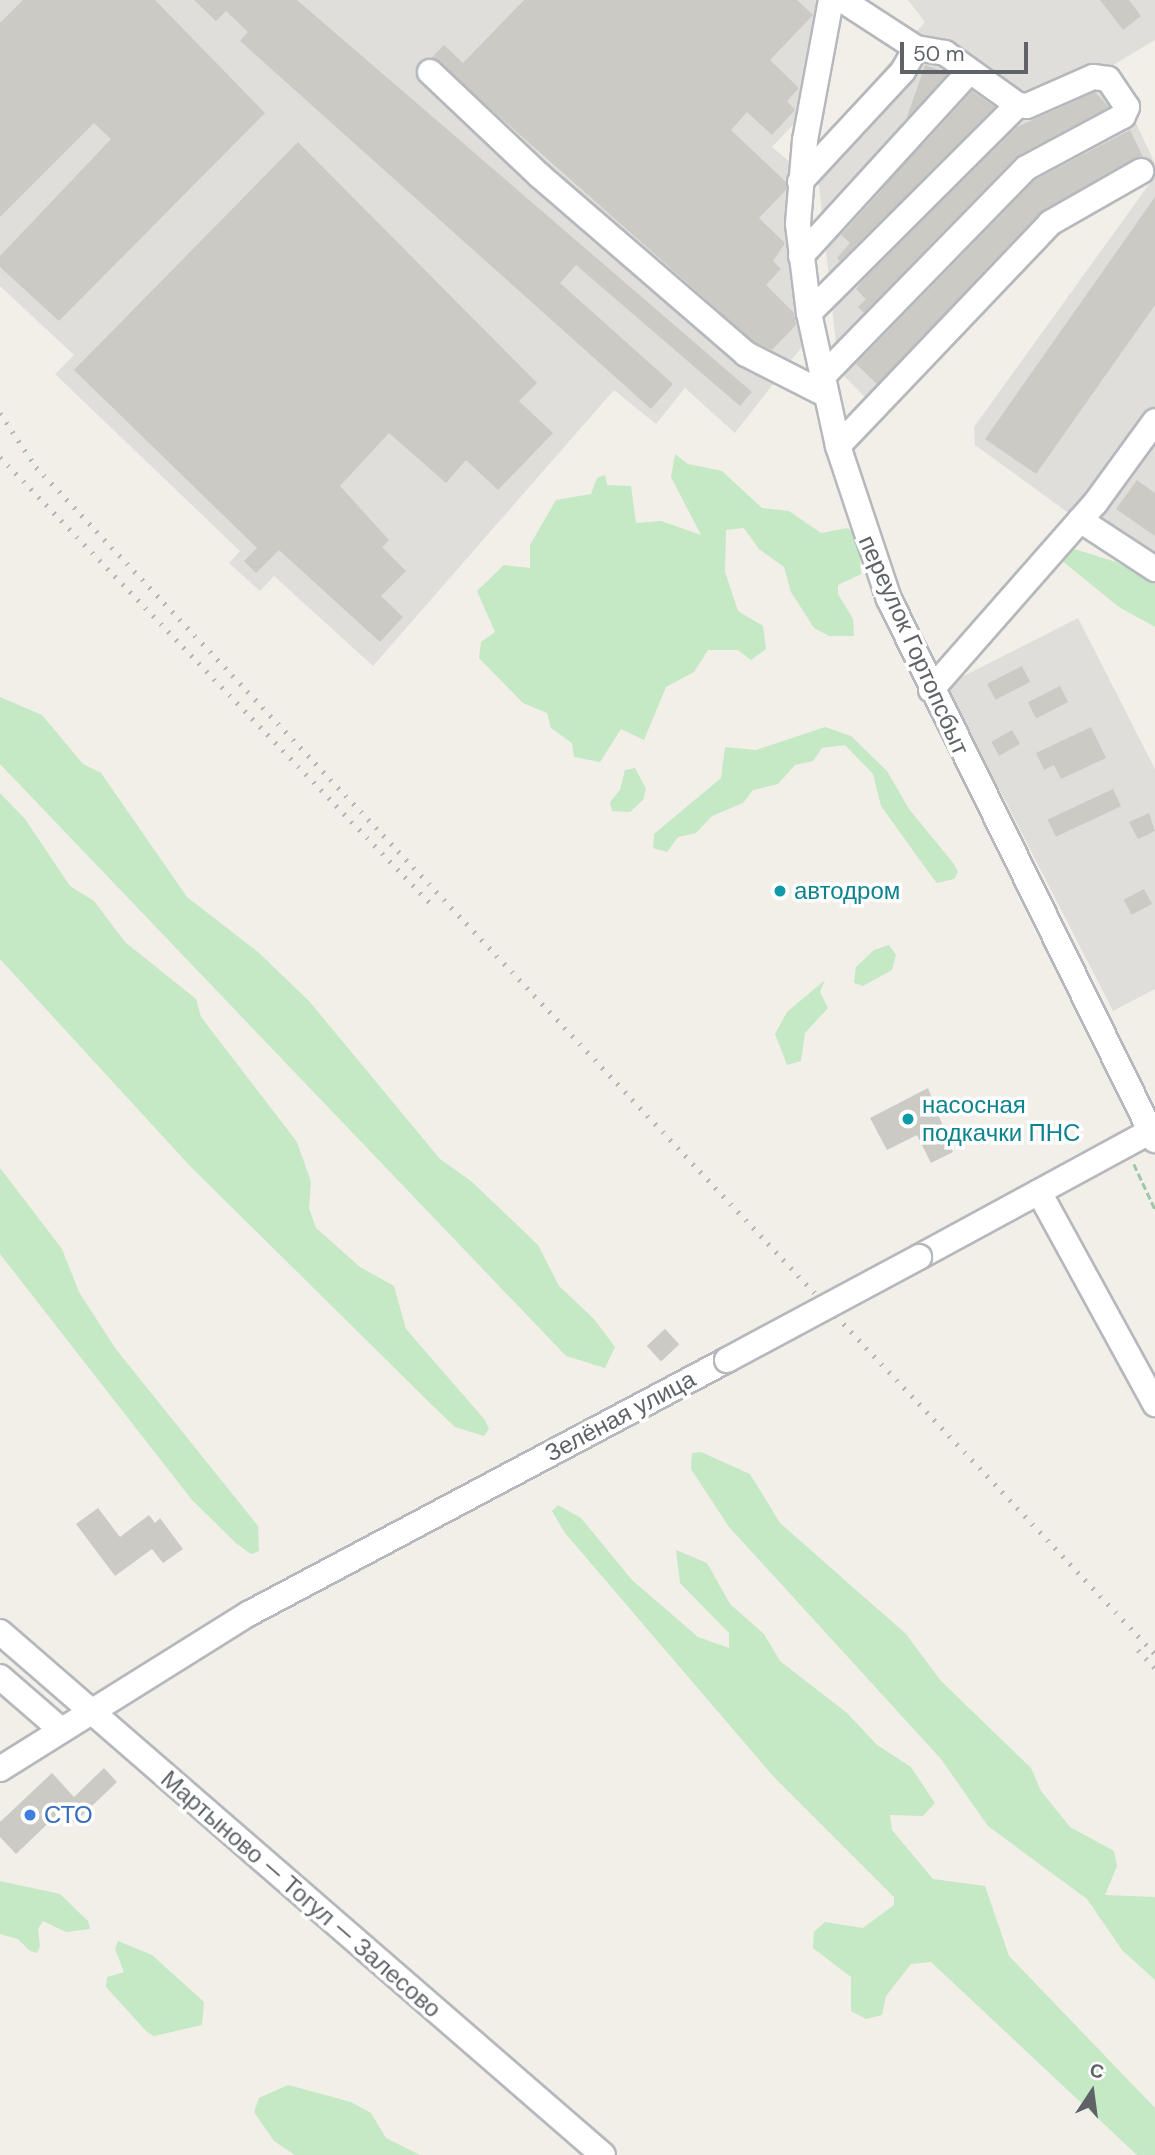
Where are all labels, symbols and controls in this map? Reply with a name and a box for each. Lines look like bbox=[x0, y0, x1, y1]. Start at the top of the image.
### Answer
scale bar bbox=[903, 28, 1031, 72]
text: 50 m bbox=[913, 40, 964, 68]
street label: переулок Гортопсбыт bbox=[853, 531, 975, 759]
place label: автодром bbox=[794, 877, 900, 905]
marker: автодром bbox=[772, 883, 788, 899]
place label: насосная подкачки ПНС bbox=[922, 1091, 1080, 1147]
marker: насосная подкачки ПНС bbox=[900, 1111, 916, 1127]
street label: Зелёная улица bbox=[540, 1364, 700, 1468]
street label: Мартыново — Тогул — Залесово bbox=[155, 1765, 447, 2023]
place label: СТО bbox=[44, 1801, 93, 1829]
marker: СТО bbox=[22, 1807, 38, 1823]
north arrow bbox=[1057, 2057, 1127, 2127]
text: С bbox=[1087, 2057, 1106, 2085]

